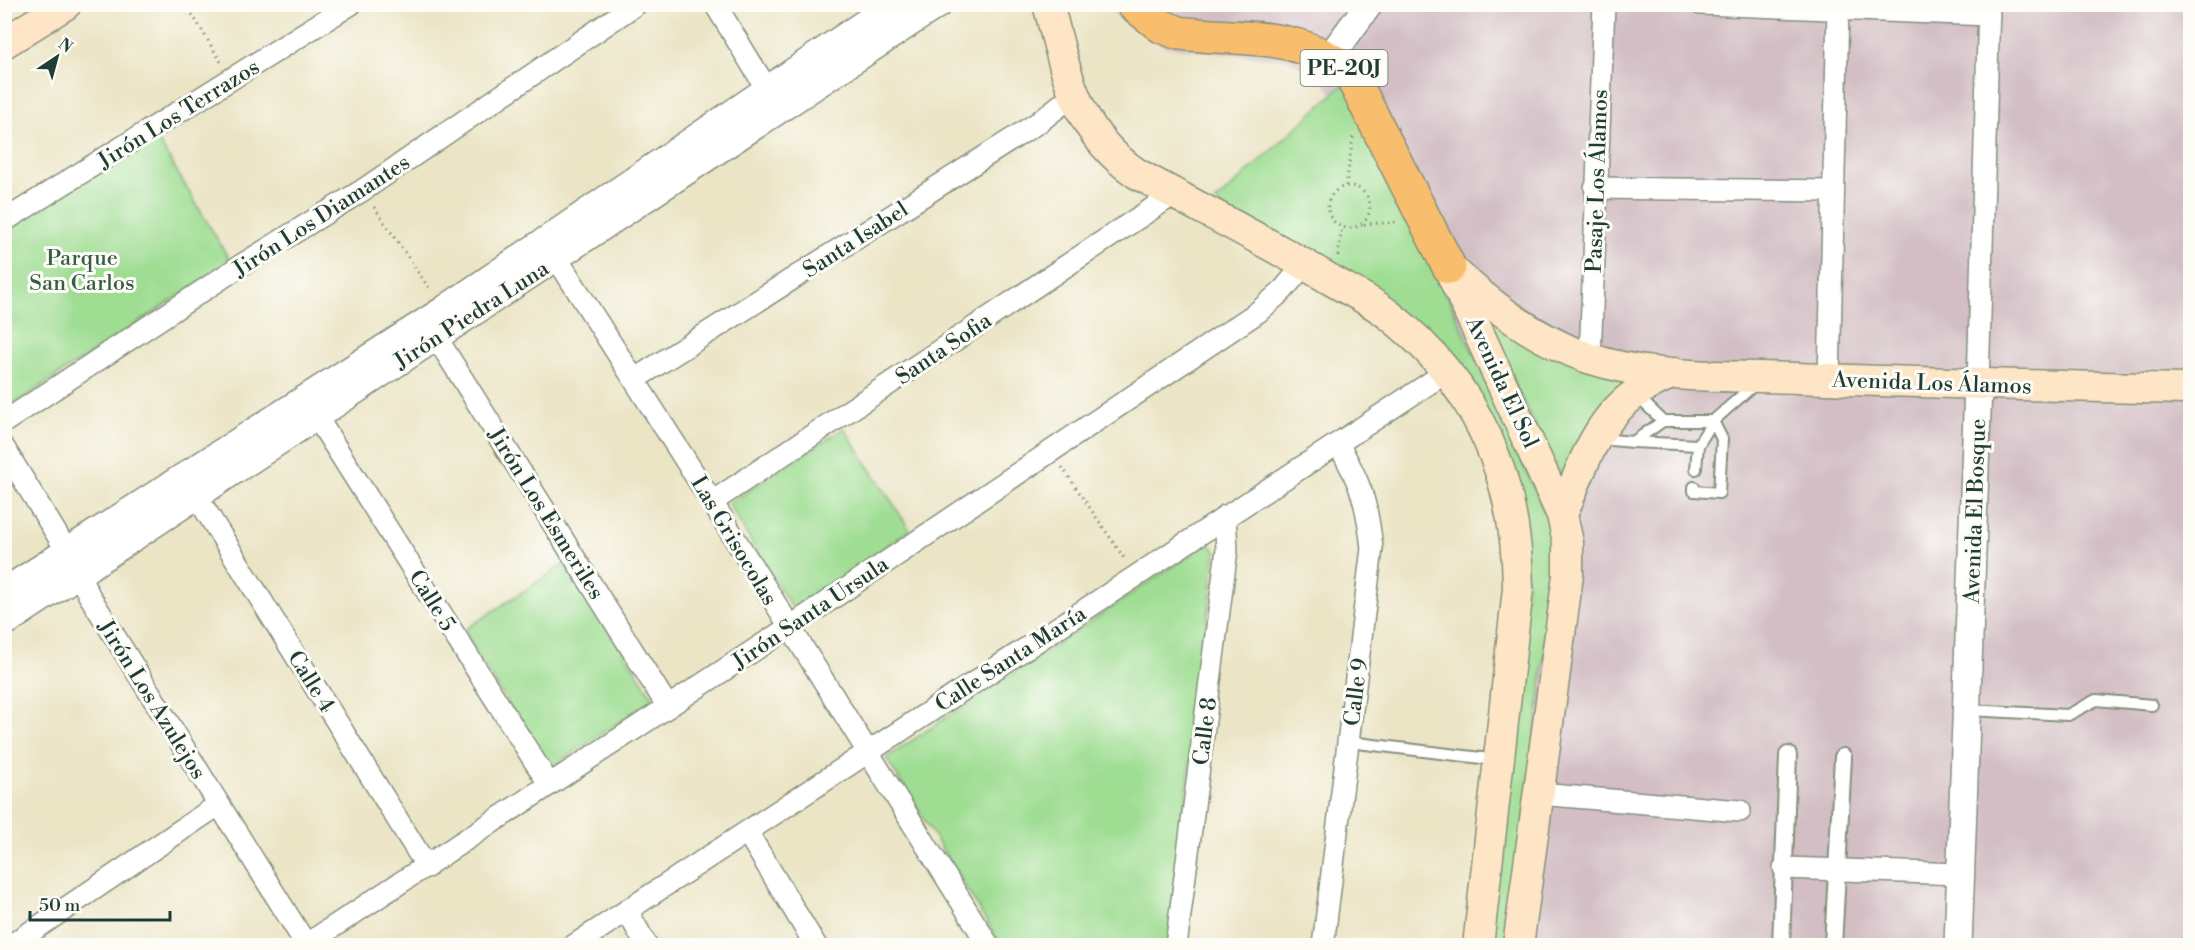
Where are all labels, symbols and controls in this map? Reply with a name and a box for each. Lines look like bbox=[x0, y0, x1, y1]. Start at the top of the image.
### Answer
north arrow bbox=[27, 27, 87, 87]
text: N bbox=[54, 34, 77, 58]
road number: PE-20J bbox=[1300, 50, 1388, 86]
street label: Jirón Los Terrazos bbox=[92, 54, 265, 175]
street label: Pasaje Los Álamos bbox=[1580, 89, 1614, 273]
street label: Jirón Los Diamantes bbox=[228, 149, 415, 284]
street label: Santa Isabel bbox=[798, 196, 914, 284]
park label: Parque San Carlos bbox=[29, 245, 135, 297]
street label: Jirón Piedra Luna bbox=[389, 255, 555, 376]
street label: Santa Sofia bbox=[891, 307, 998, 391]
street label: Avenida El Sol bbox=[1459, 312, 1544, 453]
street label: Avenida Los Álamos bbox=[1831, 365, 2032, 400]
street label: Avenida El Bosque bbox=[1959, 418, 1992, 605]
street label: Jirón Los Esmeriles bbox=[481, 422, 609, 605]
street label: Las Grisocolas bbox=[685, 471, 783, 610]
street label: Jirón Santa Ursula bbox=[727, 551, 895, 676]
street label: Calle 5 bbox=[403, 565, 461, 636]
street label: Calle Santa María bbox=[930, 600, 1092, 718]
street label: Jirón Los Azulejos bbox=[91, 614, 212, 784]
street label: Calle 4 bbox=[281, 646, 340, 718]
street label: Calle 9 bbox=[1339, 657, 1374, 728]
street label: Calle 8 bbox=[1188, 696, 1223, 767]
scale bar bbox=[30, 884, 170, 922]
text: 50 m bbox=[39, 894, 81, 917]

